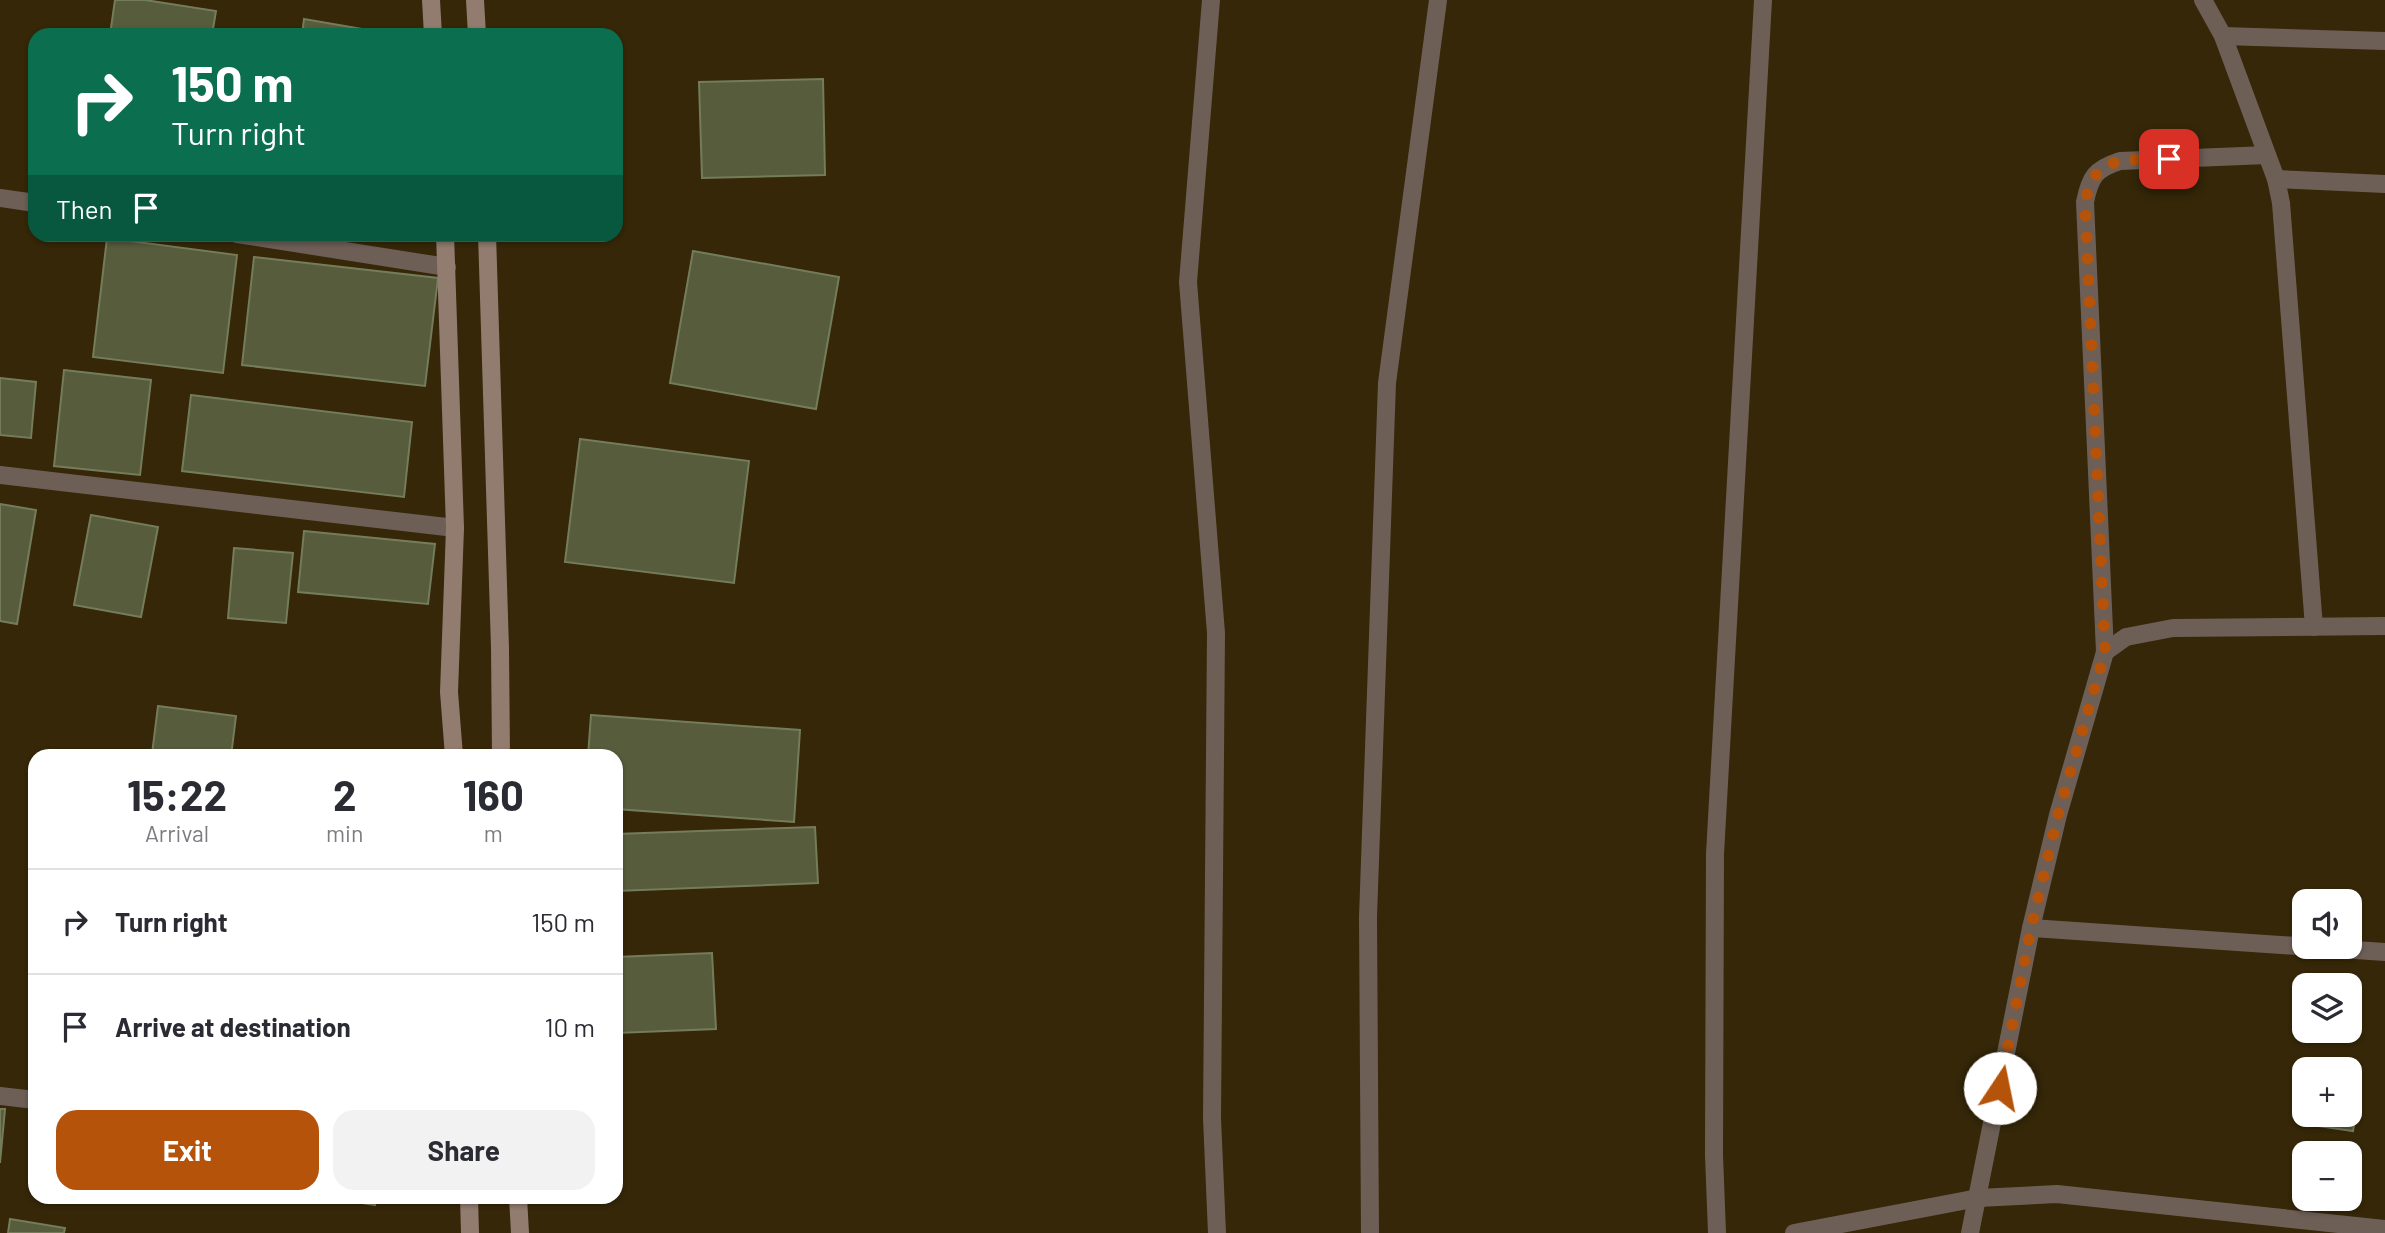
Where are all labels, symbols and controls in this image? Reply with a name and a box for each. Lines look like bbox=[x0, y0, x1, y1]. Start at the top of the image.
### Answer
text: 150 m bbox=[171, 53, 293, 112]
icon: right bbox=[56, 56, 147, 147]
text: Turn right bbox=[171, 113, 306, 151]
pin bbox=[2139, 129, 2199, 189]
icon: arrive bbox=[2150, 140, 2188, 178]
icon: arrive bbox=[127, 189, 165, 227]
text: Then bbox=[56, 193, 113, 224]
text: 15:22 bbox=[127, 769, 227, 819]
text: 2 bbox=[333, 769, 356, 819]
text: 160 bbox=[462, 769, 524, 819]
text: Arrival bbox=[145, 819, 209, 847]
text: min bbox=[326, 819, 363, 847]
text: m bbox=[484, 819, 503, 847]
map controls bbox=[2292, 889, 2362, 1211]
button: sound bbox=[2292, 889, 2362, 959]
icon: right bbox=[56, 903, 94, 941]
text: Turn right bbox=[115, 906, 228, 937]
text: 150 m bbox=[531, 906, 595, 937]
button: layers bbox=[2292, 973, 2362, 1043]
icon: arrive bbox=[56, 1008, 94, 1046]
text: Arrive at destination bbox=[115, 1011, 351, 1042]
text: 10 m bbox=[545, 1011, 595, 1042]
position arrow bbox=[1963, 1051, 2037, 1125]
button: + bbox=[2292, 1057, 2362, 1127]
button: Exit bbox=[56, 1110, 319, 1190]
button: Share bbox=[333, 1110, 595, 1190]
button: − bbox=[2292, 1141, 2362, 1211]

